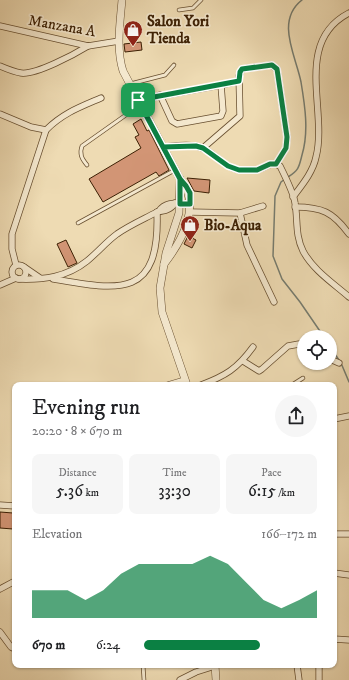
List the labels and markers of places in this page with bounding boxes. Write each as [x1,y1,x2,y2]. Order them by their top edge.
place label: Salon Yori Tienda [146,12,209,48]
shop icon: Salon Yori Tienda [122,19,144,47]
pin [121,83,155,117]
shop icon: Bio-Aqua [179,214,201,242]
place label: Bio-Aqua [204,216,262,236]

